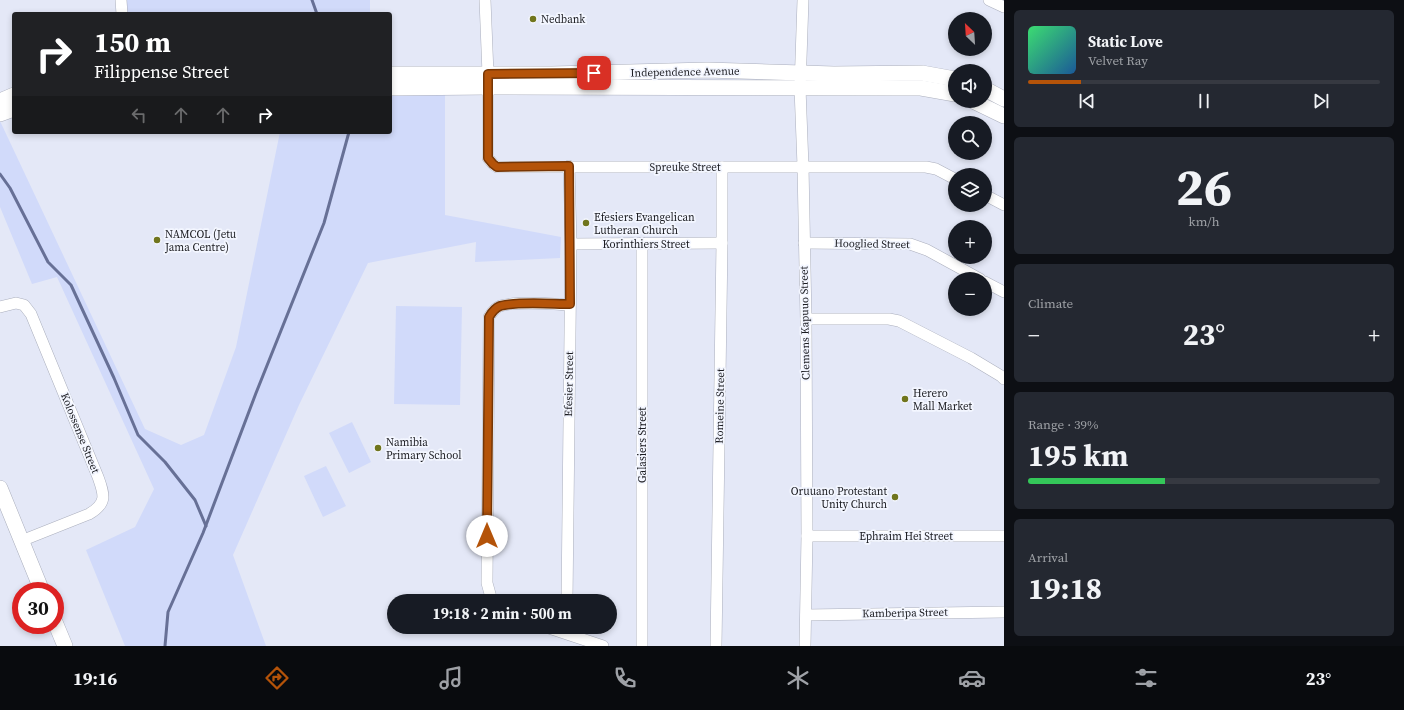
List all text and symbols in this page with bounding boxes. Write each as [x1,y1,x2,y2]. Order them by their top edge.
place label: Nedbank [541,12,586,27]
north arrow [948,12,992,56]
map controls [948,12,992,316]
marker: Nedbank [528,14,538,24]
text: 150 m [94,23,171,61]
icon: right [28,28,80,80]
text: Static Love [1088,31,1163,52]
text: Velvet Ray [1088,52,1148,69]
pin [577,56,611,90]
text: Filippense Street [94,59,229,84]
icon: arrive [583,62,605,84]
street label: Independence Avenue [630,64,740,80]
button: sound [948,64,992,108]
icon: previous [1076,90,1098,112]
icon: pause [1193,90,1215,112]
icon: next [1310,90,1332,112]
icon: left [128,104,150,126]
icon: ahead [170,104,192,126]
icon: ahead [212,104,234,126]
icon: right [254,104,276,126]
button: search [948,116,992,160]
text: 26 [1176,151,1232,222]
street label: Spreuke Street [650,160,721,175]
button: layers [948,168,992,212]
place label: Efesiers Evangelican Lutheran Church [594,210,695,238]
text: km/h [1189,213,1219,230]
marker: Efesiers Evangelican Lutheran Church [581,218,591,228]
button: + [948,220,992,264]
place label: NAMCOL (Jetu Jama Centre) [164,227,237,255]
marker: NAMCOL (Jetu Jama Centre) [152,235,162,245]
street label: Hooglied Street [834,236,910,252]
street label: Korinthiers Street [602,237,690,252]
street label: Clemens Kapuuo Street [796,265,813,380]
button: − [948,272,992,316]
text: Climate [1028,295,1073,312]
text: 23° [1183,314,1225,355]
text: − [1028,320,1040,350]
text: + [1368,320,1380,350]
street label: Efesier Street [561,351,577,417]
street label: Romeine Street [712,368,728,444]
place label: Herero Mall Market [913,386,973,414]
street label: Kolossense Street [57,391,103,476]
marker: Herero Mall Market [900,394,910,404]
street label: Galasiers Street [635,407,650,483]
text: Range · 39% [1028,416,1099,433]
place label: Namibia Primary School [386,435,461,463]
text: 195 km [1028,435,1128,476]
marker: Namibia Primary School [373,443,383,453]
place label: Oruuano Protestant Unity Church [791,484,887,512]
marker: Oruuano Protestant Unity Church [890,492,900,502]
position arrow [466,515,508,557]
street label: Ephraim Hei Street [859,529,953,544]
text: Arrival [1028,549,1068,566]
text: 19:18 [1028,568,1102,609]
speed limit sign: 30 [12,582,64,634]
text: 19:18 · 2 min · 500 m [433,603,572,624]
street label: Kamberipa Street [862,605,948,621]
icon: directions [263,664,291,692]
icon: music [437,664,465,692]
icon: phone [611,664,639,692]
icon: climate [784,664,812,692]
icon: car [958,664,986,692]
icon: filters [1132,664,1160,692]
text: 19:16 [73,666,117,691]
text: 23° [1306,666,1331,691]

